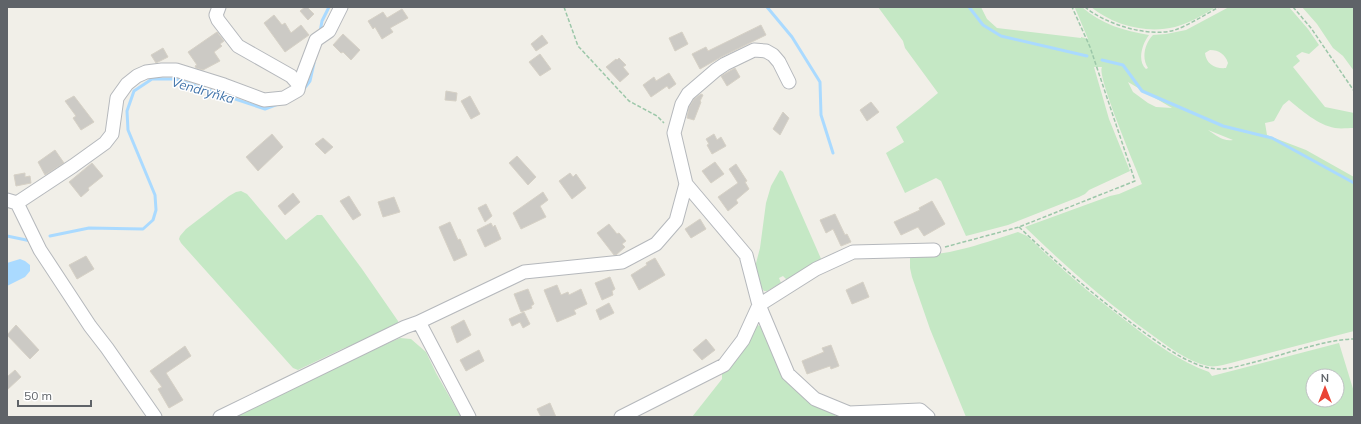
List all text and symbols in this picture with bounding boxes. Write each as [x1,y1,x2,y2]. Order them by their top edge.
water label: Vendryňka [170,73,237,107]
north arrow [1305,368,1345,408]
text: N [1321,371,1329,385]
scale bar [18,382,91,408]
text: 50 m [24,388,52,403]

